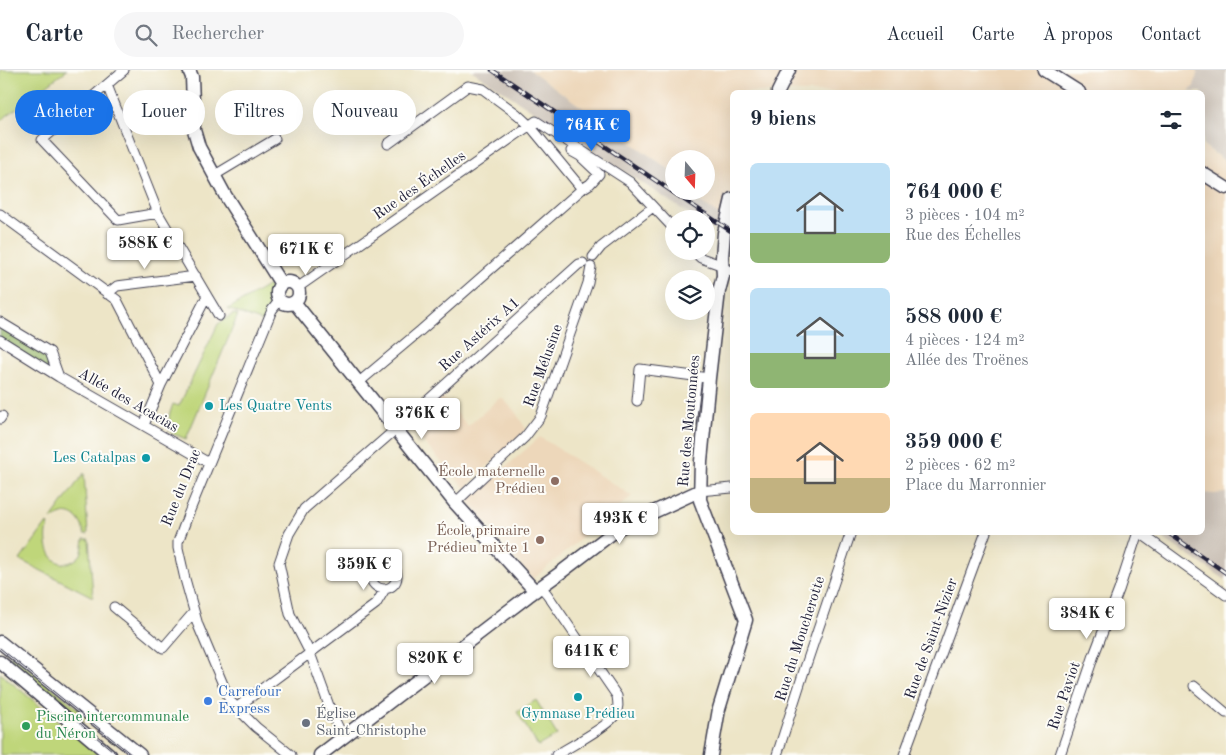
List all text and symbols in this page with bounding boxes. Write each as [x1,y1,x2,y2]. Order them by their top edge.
search box [114,12,464,57]
icon: search [132,21,160,49]
text: Carte [25,23,84,47]
text: Rechercher [172,25,264,44]
text: Accueil [886,26,944,44]
text: Carte [972,26,1014,44]
text: À propos [1042,26,1113,44]
text: Contact [1141,26,1201,44]
chip: Acheter [15,90,113,135]
chip: Louer [123,90,205,135]
chip: Filtres [215,90,303,135]
chip: Nouveau [313,90,416,135]
icon: filters [1157,106,1185,134]
pin: 764K € [551,109,633,152]
text: 9 biens [750,109,816,130]
text: 764K € [565,118,619,134]
street label: Rue des Échelles [369,146,469,223]
north arrow [665,150,715,200]
map controls [665,150,715,320]
text: 764 000 € [905,182,1002,203]
icon: home [790,183,850,243]
text: 3 pièces · 104 m² [905,208,1025,224]
button: locate [665,210,715,260]
pin: 588K € [104,228,186,270]
text: Rue des Échelles [905,228,1021,244]
pin: 671K € [265,234,347,276]
text: 588K € [118,236,172,252]
text: 671K € [279,242,333,258]
button: layers [665,270,715,320]
street label: Rue Astérix A1 [437,295,523,375]
text: 588 000 € [905,307,1002,328]
icon: home [790,308,850,368]
street label: Rue Mélusine [522,322,566,409]
text: 4 pièces · 124 m² [905,333,1025,349]
text: Allée des Troënes [905,353,1028,369]
street label: Rue des Moutonnées [677,354,703,488]
street label: Allée des Acacias [75,366,181,436]
pin: 376K € [381,398,463,440]
place label: Les Quatre Vents [219,399,332,414]
marker: Les Quatre Vents [203,400,215,412]
text: 376K € [395,406,449,422]
text: 359 000 € [905,432,1002,453]
icon: home [790,433,850,493]
street label: Rue du Drac [160,447,204,529]
place label: Les Catalpas [52,451,136,466]
marker: Les Catalpas [140,452,152,464]
text: 2 pièces · 62 m² [905,458,1015,474]
place label: École maternelle Prédieu [438,462,545,497]
marker: École maternelle Prédieu [549,475,561,487]
text: Place du Marronnier [905,478,1046,494]
pin: 493K € [579,502,661,545]
text: 493K € [593,511,647,527]
place label: École primaire Prédieu mixte 1 [427,521,530,556]
marker: École primaire Prédieu mixte 1 [534,534,546,546]
pin: 359K € [323,548,405,591]
text: 359K € [337,557,391,573]
street label: Rue du Moucherotte [774,575,828,703]
street label: Rue de Saint-Nizier [903,576,961,702]
pin: 384K € [1046,598,1128,640]
text: 384K € [1060,606,1114,622]
pin: 641K € [550,636,632,678]
pin: 820K € [394,642,476,685]
text: 641K € [564,644,618,660]
text: 820K € [408,651,462,667]
street label: Rue Paviot [1046,660,1084,732]
place label: Carrefour Express [218,685,281,717]
marker: Gymnase Prédieu [572,691,584,703]
marker: Carrefour Express [202,695,214,707]
place label: Église Saint-Christophe [316,704,426,739]
place label: Gymnase Prédieu [521,707,635,722]
place label: Piscine intercommunale du Néron [36,710,189,742]
marker: Église Saint-Christophe [300,717,312,729]
marker: Piscine intercommunale du Néron [20,720,32,732]

